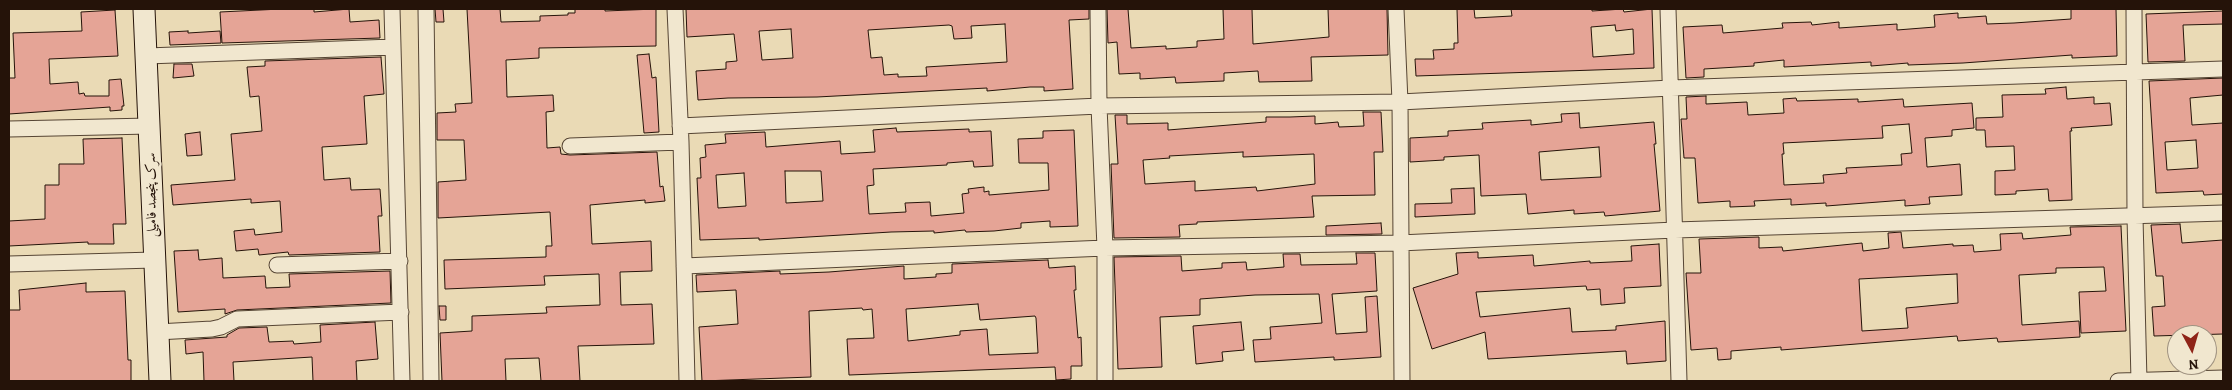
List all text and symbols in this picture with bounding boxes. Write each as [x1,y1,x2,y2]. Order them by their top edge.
street label: سرک پنجصد فامیلی [143,153,161,237]
north arrow [2167,325,2217,375]
text: N [2187,354,2200,374]

